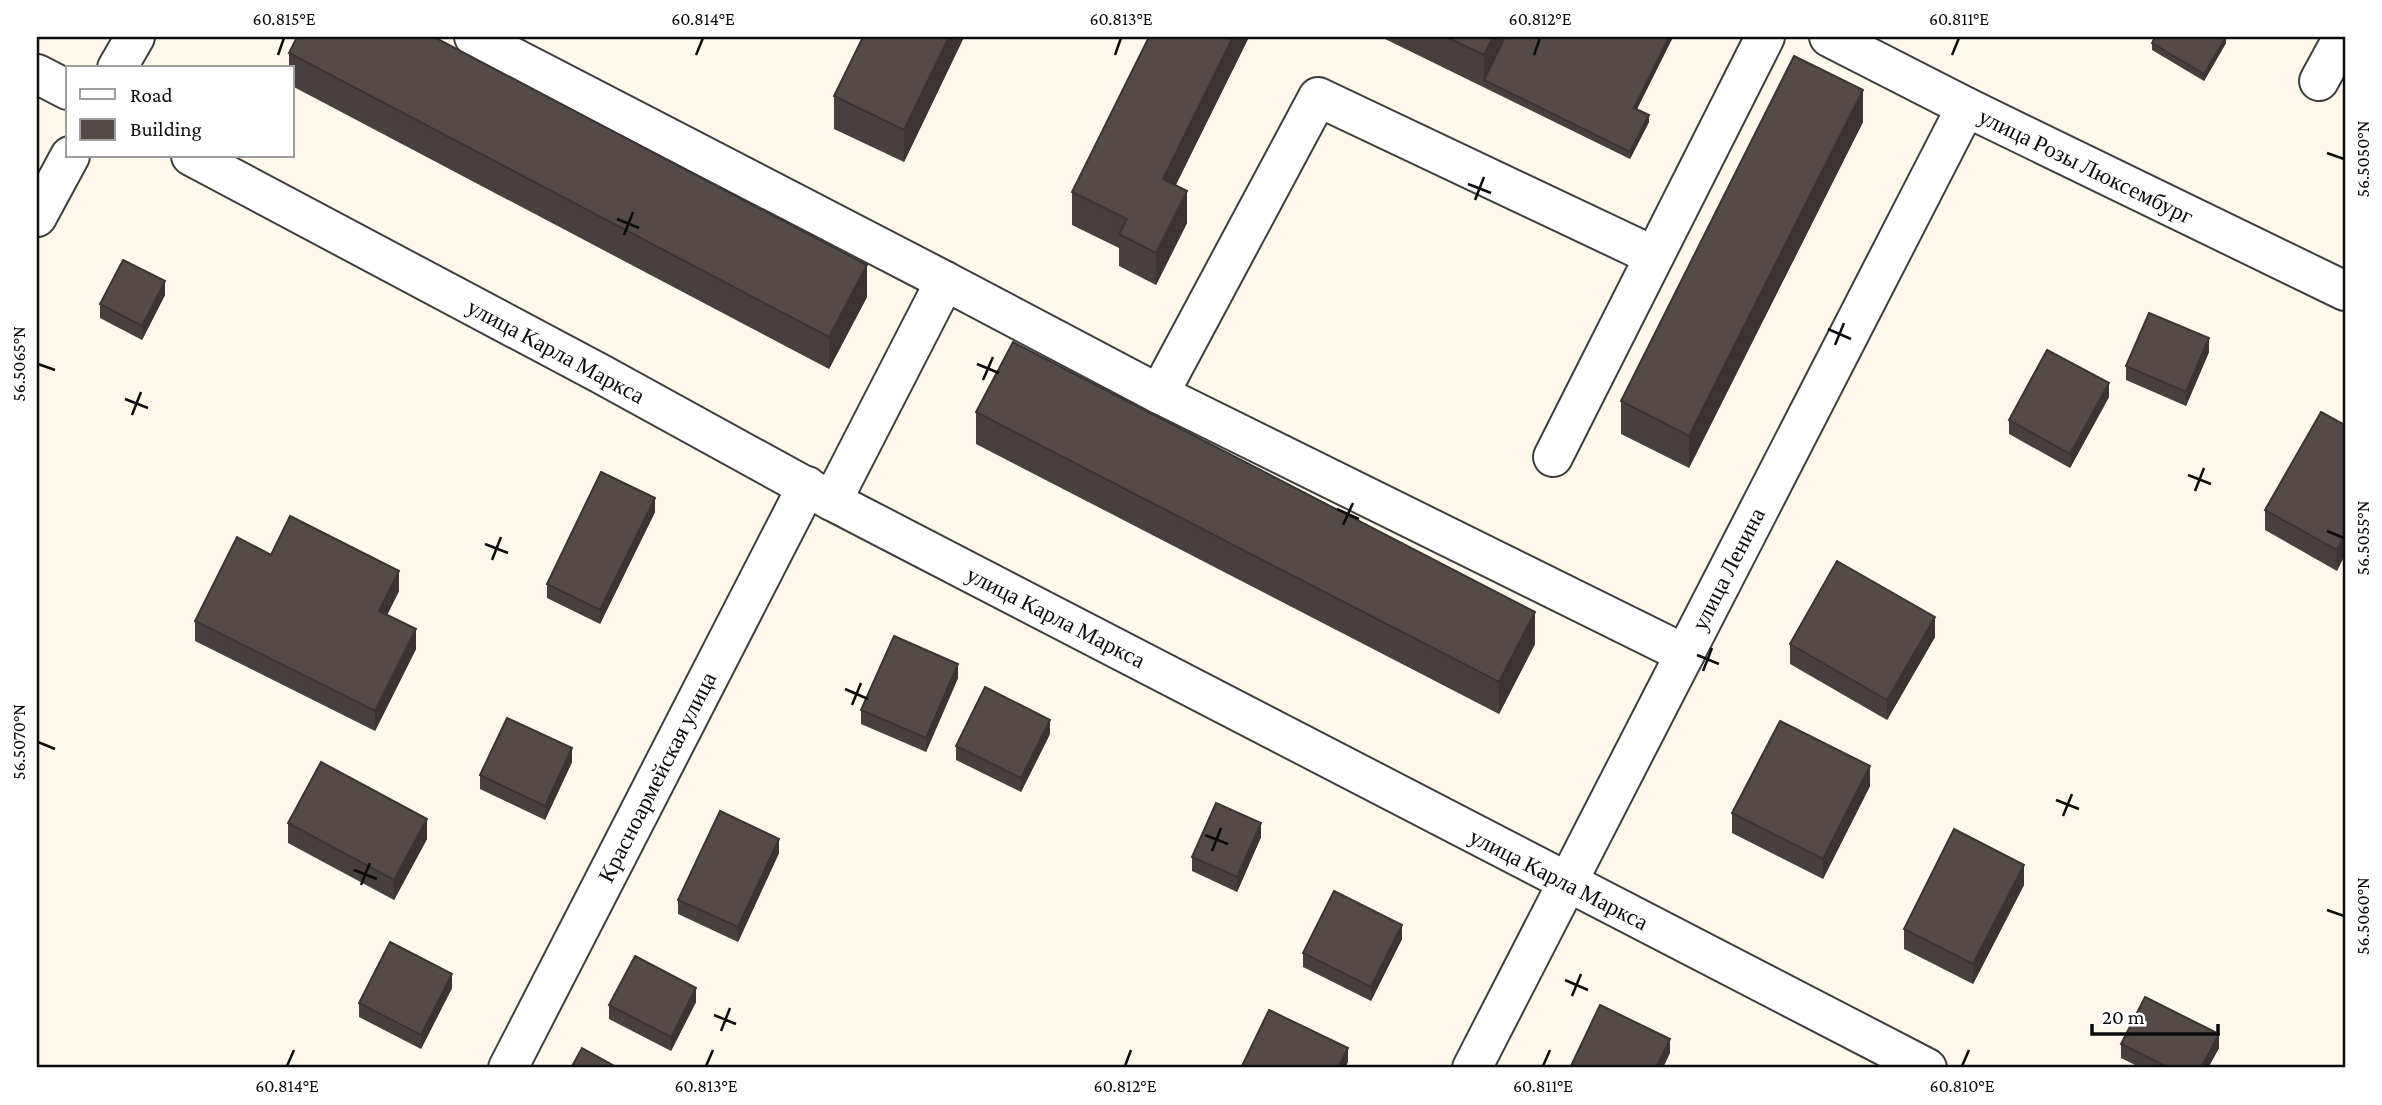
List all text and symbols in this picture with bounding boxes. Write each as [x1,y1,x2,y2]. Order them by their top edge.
text: 60.815°E [252,9,316,29]
text: 60.814°E [671,9,735,29]
text: 60.813°E [1089,9,1153,29]
text: 60.812°E [1509,9,1572,29]
text: 60.811°E [1929,9,1989,29]
legend [66,66,294,158]
text: Road [130,83,173,107]
street label: улица Розы Люксембург [1974,103,2198,229]
text: Building [130,117,202,141]
text: 56.5050°N [2353,120,2373,198]
street label: улица Карла Маркса [463,293,649,409]
text: 56.5065°N [9,326,29,402]
text: 56.5055°N [2353,500,2373,576]
street label: улица Ленина [1686,503,1770,635]
street label: улица Карла Маркса [962,561,1150,673]
street label: Красноармейская улица [593,668,721,886]
text: 56.5070°N [9,704,29,780]
street label: улица Карла Маркса [1465,823,1653,935]
text: 56.5060°N [2353,877,2373,955]
scale bar [2092,993,2218,1037]
text: 20 m [2102,1005,2145,1029]
text: 60.814°E [255,1076,319,1096]
text: 60.813°E [674,1076,738,1096]
text: 60.812°E [1094,1076,1157,1096]
text: 60.811°E [1513,1076,1573,1096]
text: 60.810°E [1930,1076,1995,1096]

